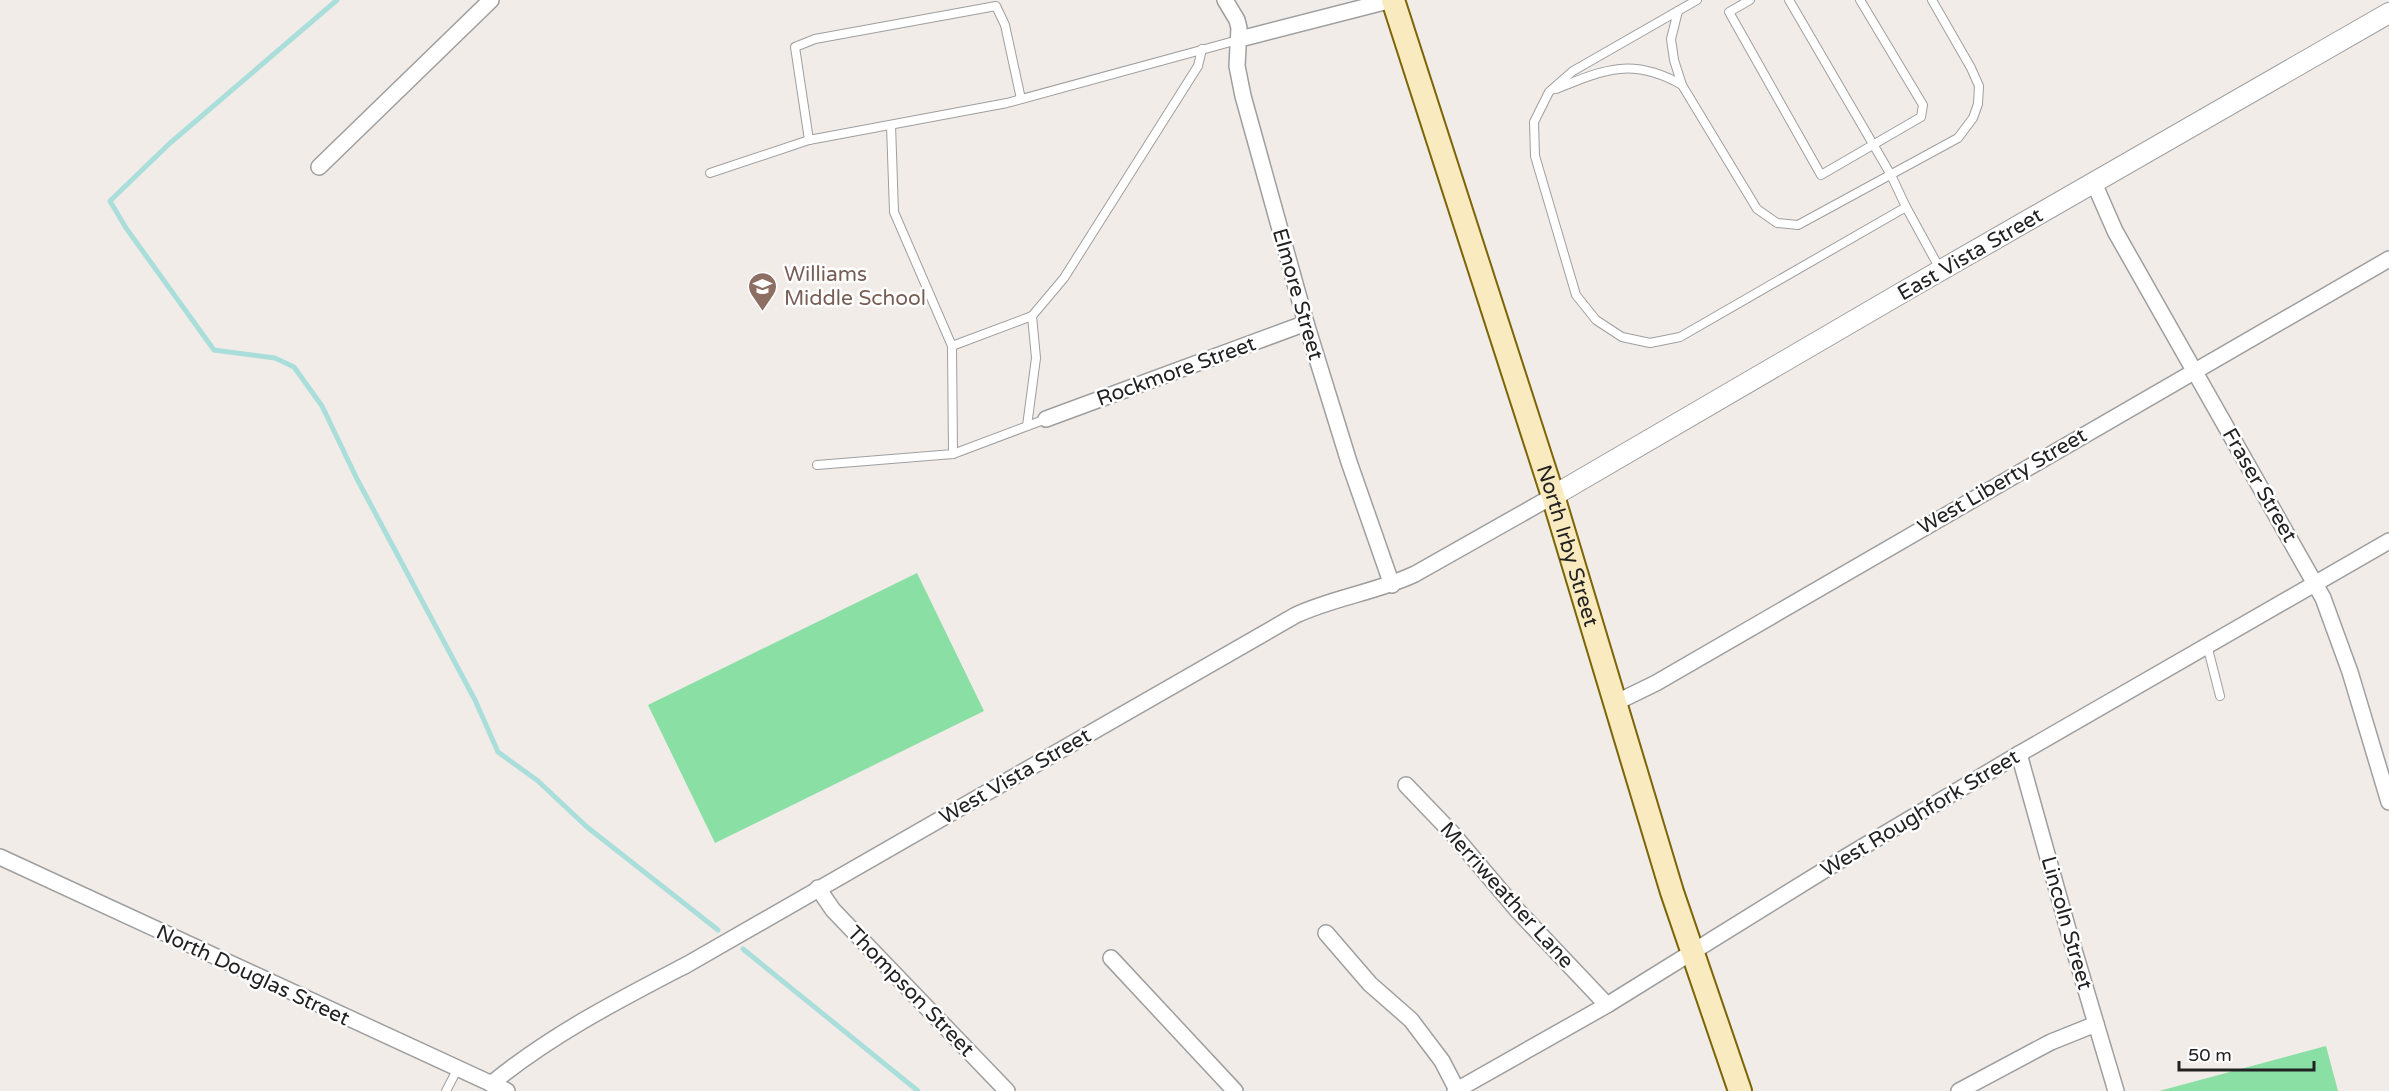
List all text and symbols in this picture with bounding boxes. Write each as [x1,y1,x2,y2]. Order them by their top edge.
street label: East Vista Street [1893,203,2047,306]
street label: Elmore Street [1267,225,1328,363]
place label: Williams Middle School [784,262,926,311]
school or university icon: Williams Middle School [747,270,779,312]
street label: Rockmore Street [1093,331,1259,412]
street label: West Liberty Street [1913,423,2091,540]
street label: Fraser Street [2217,424,2302,547]
street label: North Irby Street [1531,462,1604,630]
street label: West Vista Street [935,723,1095,830]
street label: West Roughfork Street [1816,744,2024,883]
street label: Merriweather Lane [1434,817,1579,974]
street label: Lincoln Street [2036,854,2097,993]
street label: North Douglas Street [152,920,353,1031]
street label: Thompson Street [842,921,979,1062]
scale bar [2179,1034,2314,1072]
text: 50 m [2188,1044,2232,1066]

